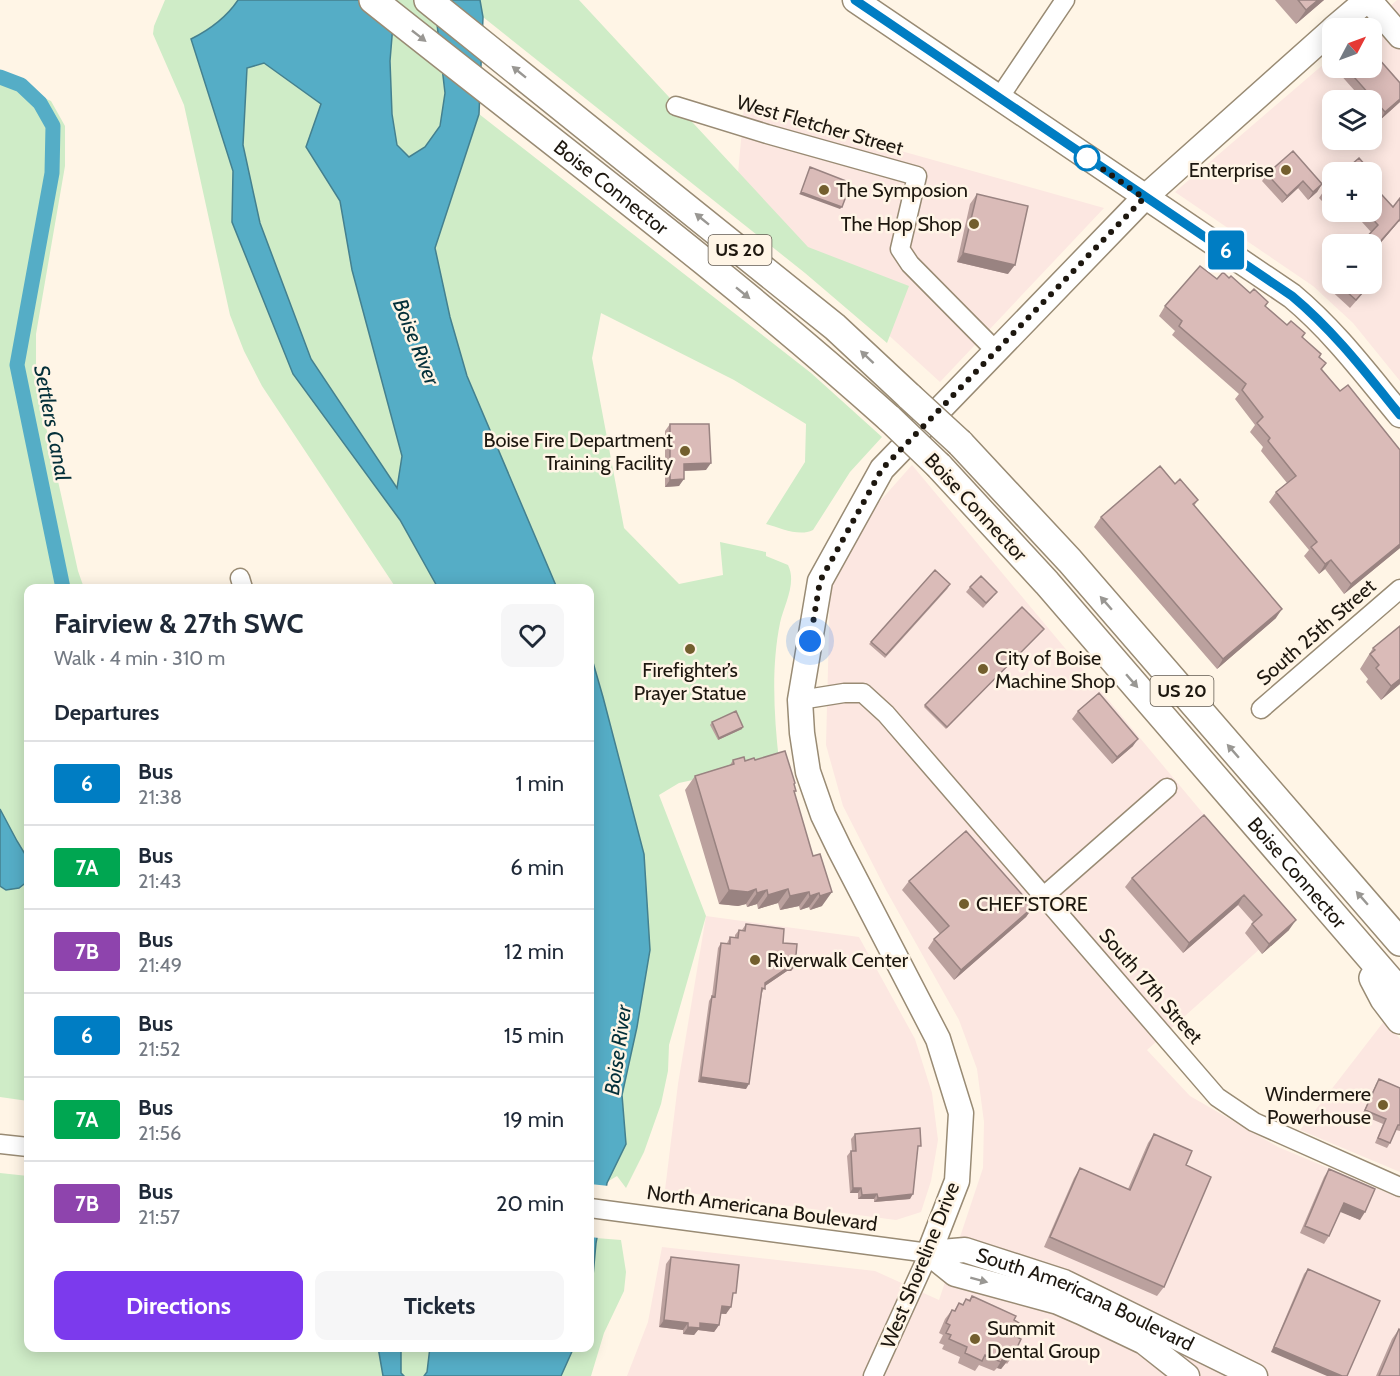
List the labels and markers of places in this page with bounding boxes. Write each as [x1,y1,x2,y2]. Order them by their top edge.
unlabelled marker [1074,145,1100,171]
place label: Enterprise [1189,158,1274,182]
marker: Enterprise [1279,163,1293,177]
place label: The Symposion [836,178,968,202]
marker: The Symposion [817,183,831,197]
place label: The Hop Shop [841,212,962,236]
marker: The Hop Shop [967,217,981,231]
place label: Boise Fire Department Training Facility [483,428,673,475]
marker: Boise Fire Department Training Facility [678,444,692,458]
marker: Firefighter’s Prayer Statue [683,642,697,656]
place label: City of Boise Machine Shop [995,646,1115,693]
place label: Firefighter’s Prayer Statue [634,658,746,705]
marker: City of Boise Machine Shop [976,662,990,676]
place label: CHEF'STORE [976,892,1088,916]
marker: CHEF'STORE [957,897,971,911]
place label: Riverwalk Center [767,948,909,972]
marker: Riverwalk Center [748,953,762,967]
place label: Windermere Powerhouse [1265,1082,1371,1129]
marker: Windermere Powerhouse [1376,1098,1390,1112]
place label: Summit Dental Group [987,1316,1100,1363]
marker: Summit Dental Group [968,1332,982,1346]

